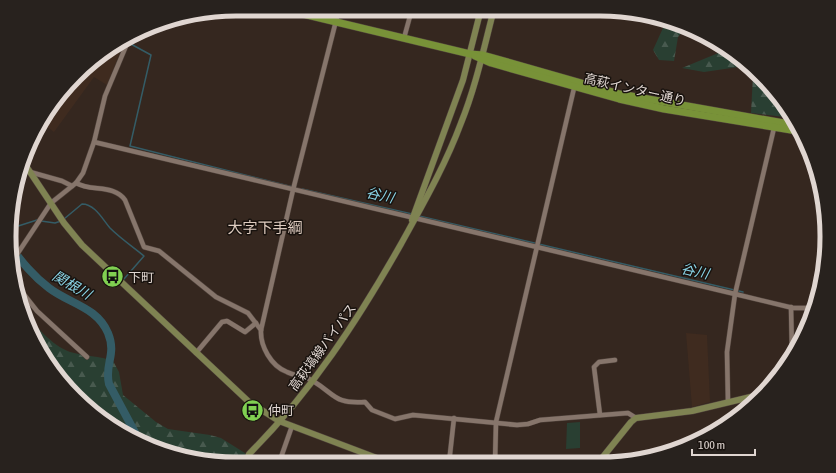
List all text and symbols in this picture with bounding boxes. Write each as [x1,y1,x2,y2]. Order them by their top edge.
street label: 高萩インター通り [583,70,687,108]
water label: 谷川 [365,184,397,206]
district label: 大字下手綱 [227,219,303,236]
water label: 谷川 [680,260,712,282]
bus stop icon: 下町 [99,264,125,290]
water label: 関根川 [50,268,96,303]
place label: 下町 [128,270,154,285]
street label: 高萩塙線バイパス [286,301,359,394]
bus stop icon: 仲町 [240,397,266,423]
place label: 仲町 [268,403,294,418]
scale bar [692,431,755,457]
text: 100 m [698,438,725,452]

